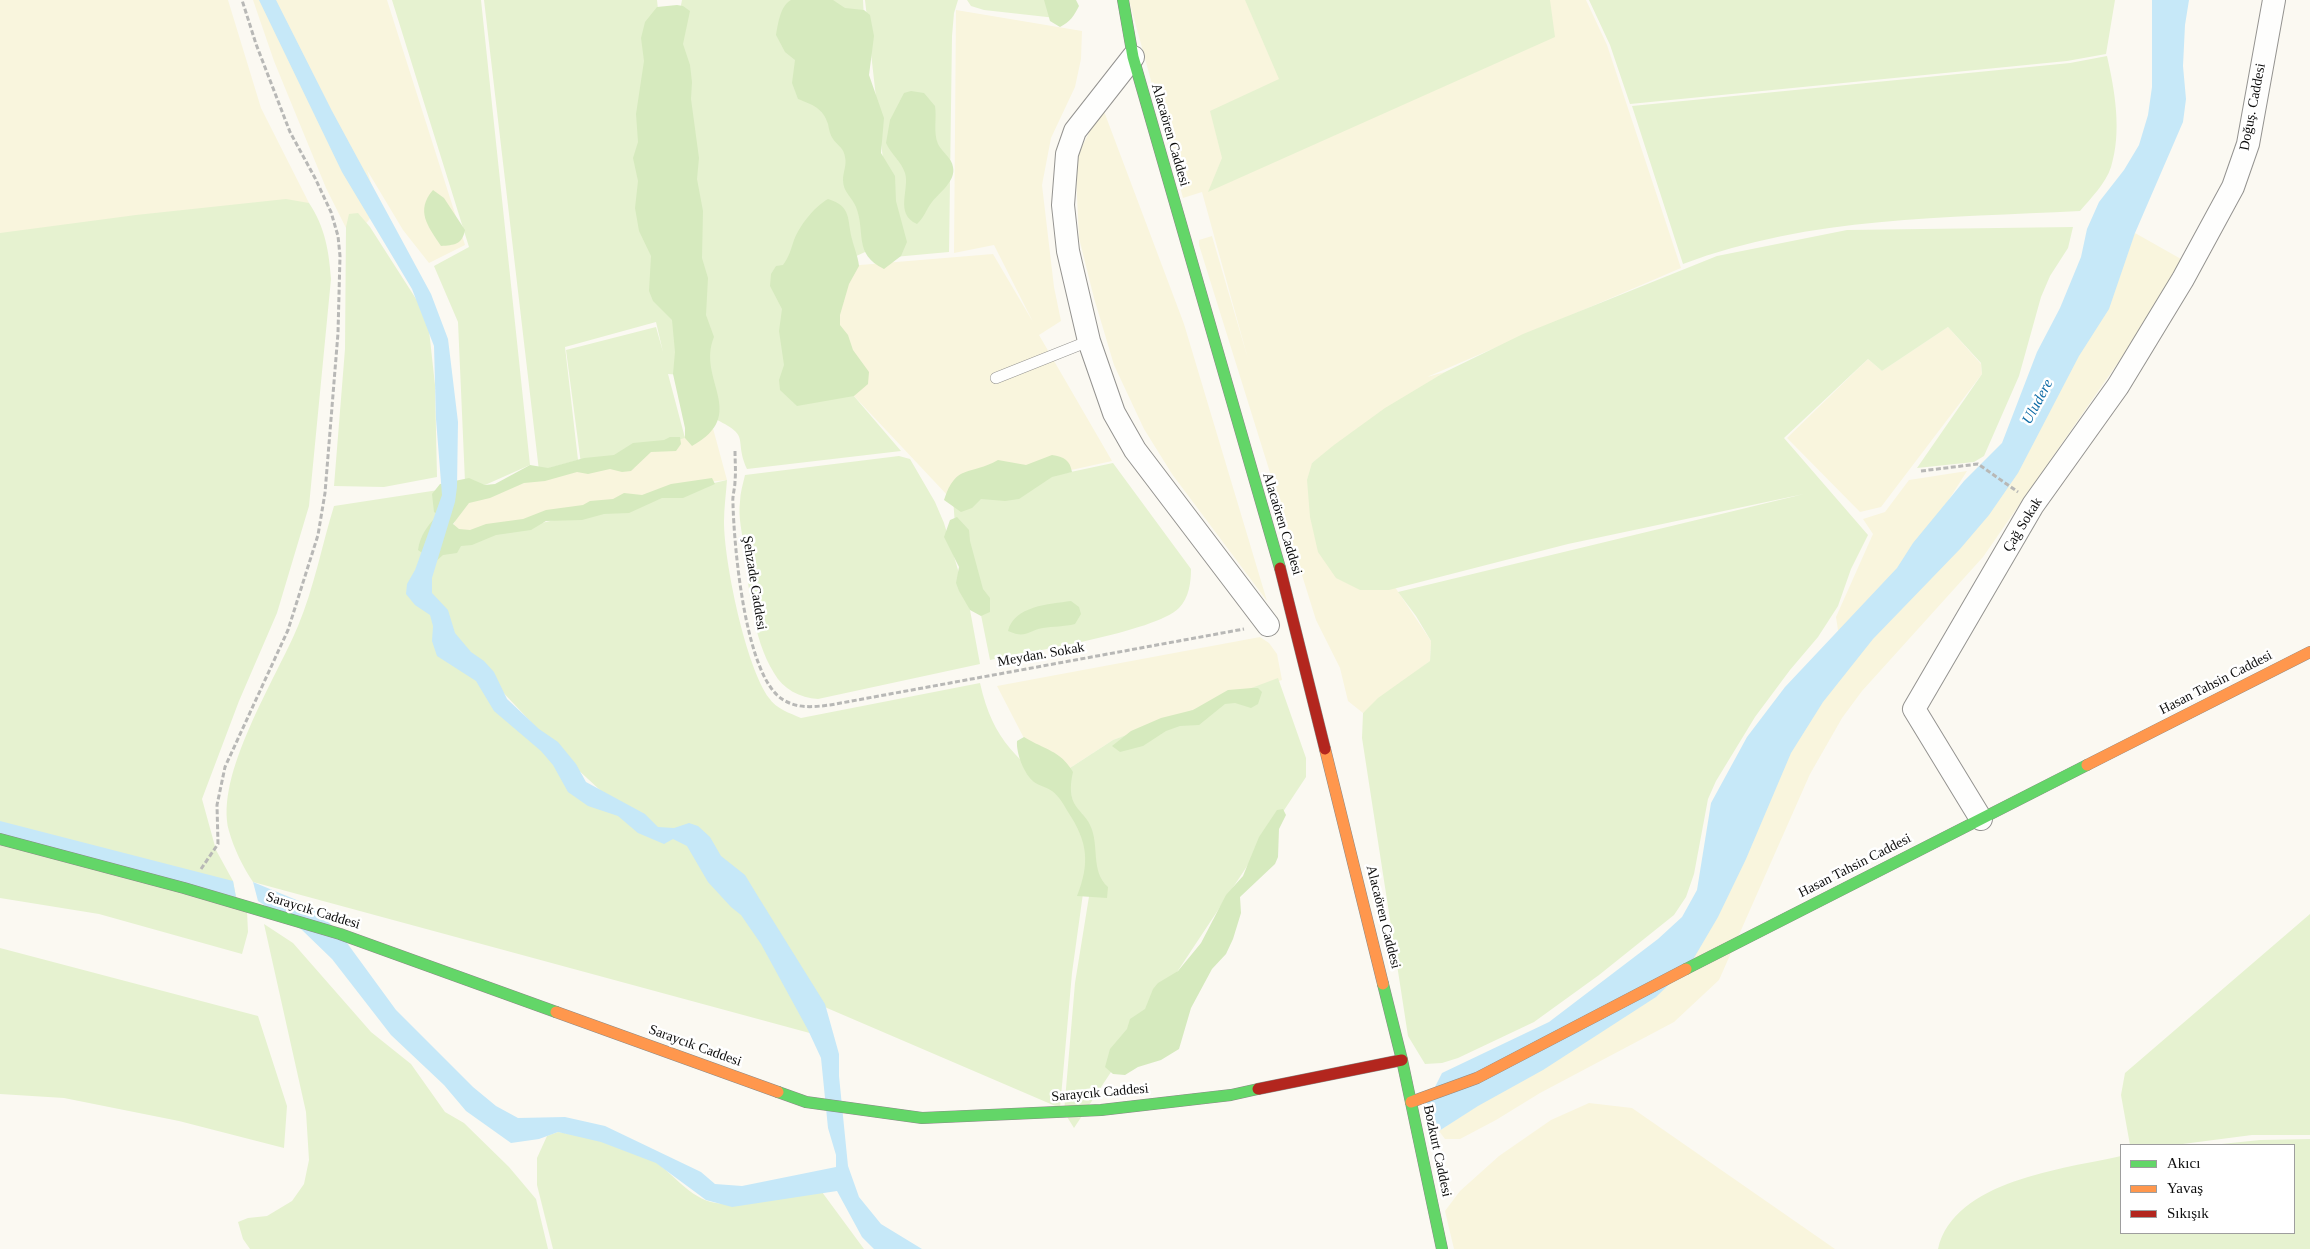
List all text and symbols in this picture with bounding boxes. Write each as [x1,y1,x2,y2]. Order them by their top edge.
street label: Doğuş. Caddesi [2236,62,2270,152]
street label: Alacaören Caddesi [1147,82,1193,188]
water label: Uludere [2019,376,2057,428]
street label: Alacaören Caddesi [1258,471,1306,577]
street label: Çağ Sokak [2000,495,2046,555]
street label: Şehzade Caddesi [738,535,770,631]
street label: Meydan. Sokak [996,639,1086,671]
street label: Hasan Tahsin Caddesi [2157,647,2275,719]
street label: Hasan Tahsin Caddesi [1796,830,1914,902]
street label: Alacaören Caddesi [1362,863,1404,971]
street label: Saraycık Caddesi [264,889,362,933]
street label: Saraycık Caddesi [646,1021,744,1071]
street label: Saraycık Caddesi [1051,1080,1149,1106]
street label: Bozkurt Caddesi [1419,1103,1455,1199]
legend [2120,1144,2295,1234]
text: Akıcı [2167,1155,2200,1171]
text: Yavaş [2167,1180,2203,1196]
text: Sıkışık [2167,1205,2209,1221]

